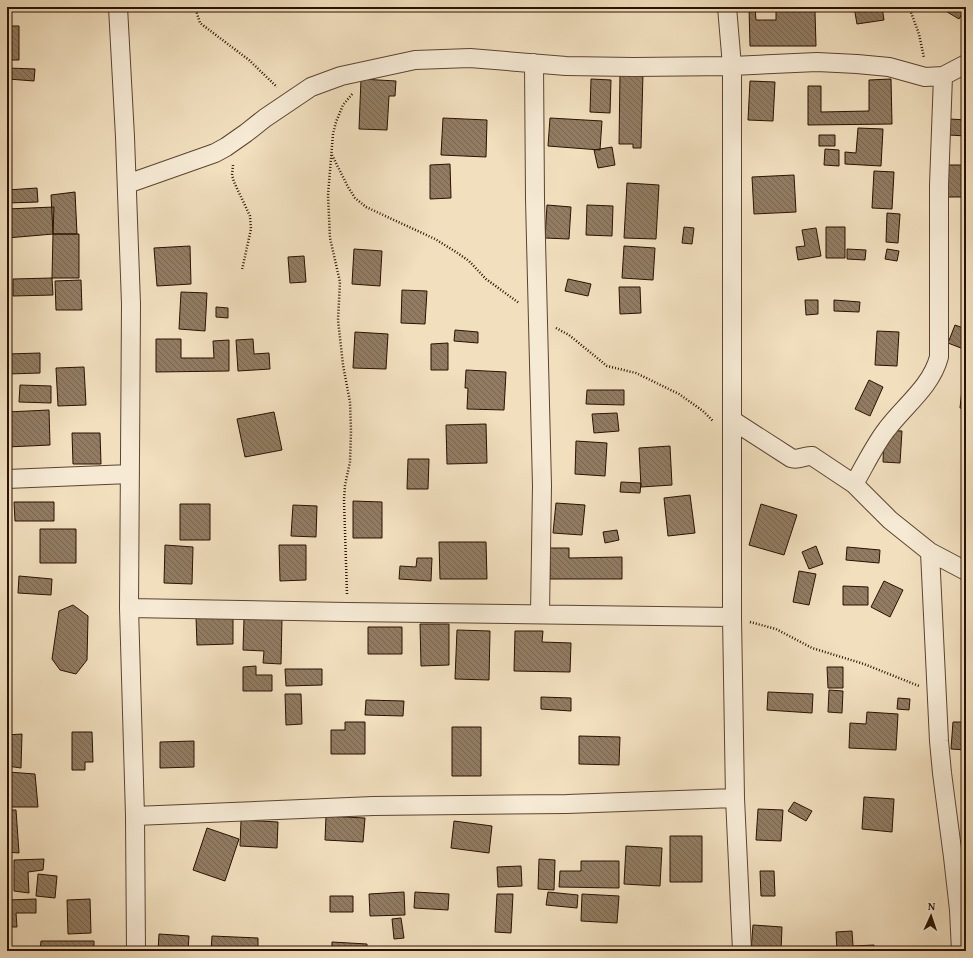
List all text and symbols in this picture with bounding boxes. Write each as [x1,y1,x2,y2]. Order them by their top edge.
north arrow [911,896,951,936]
text: N [927,898,936,914]

